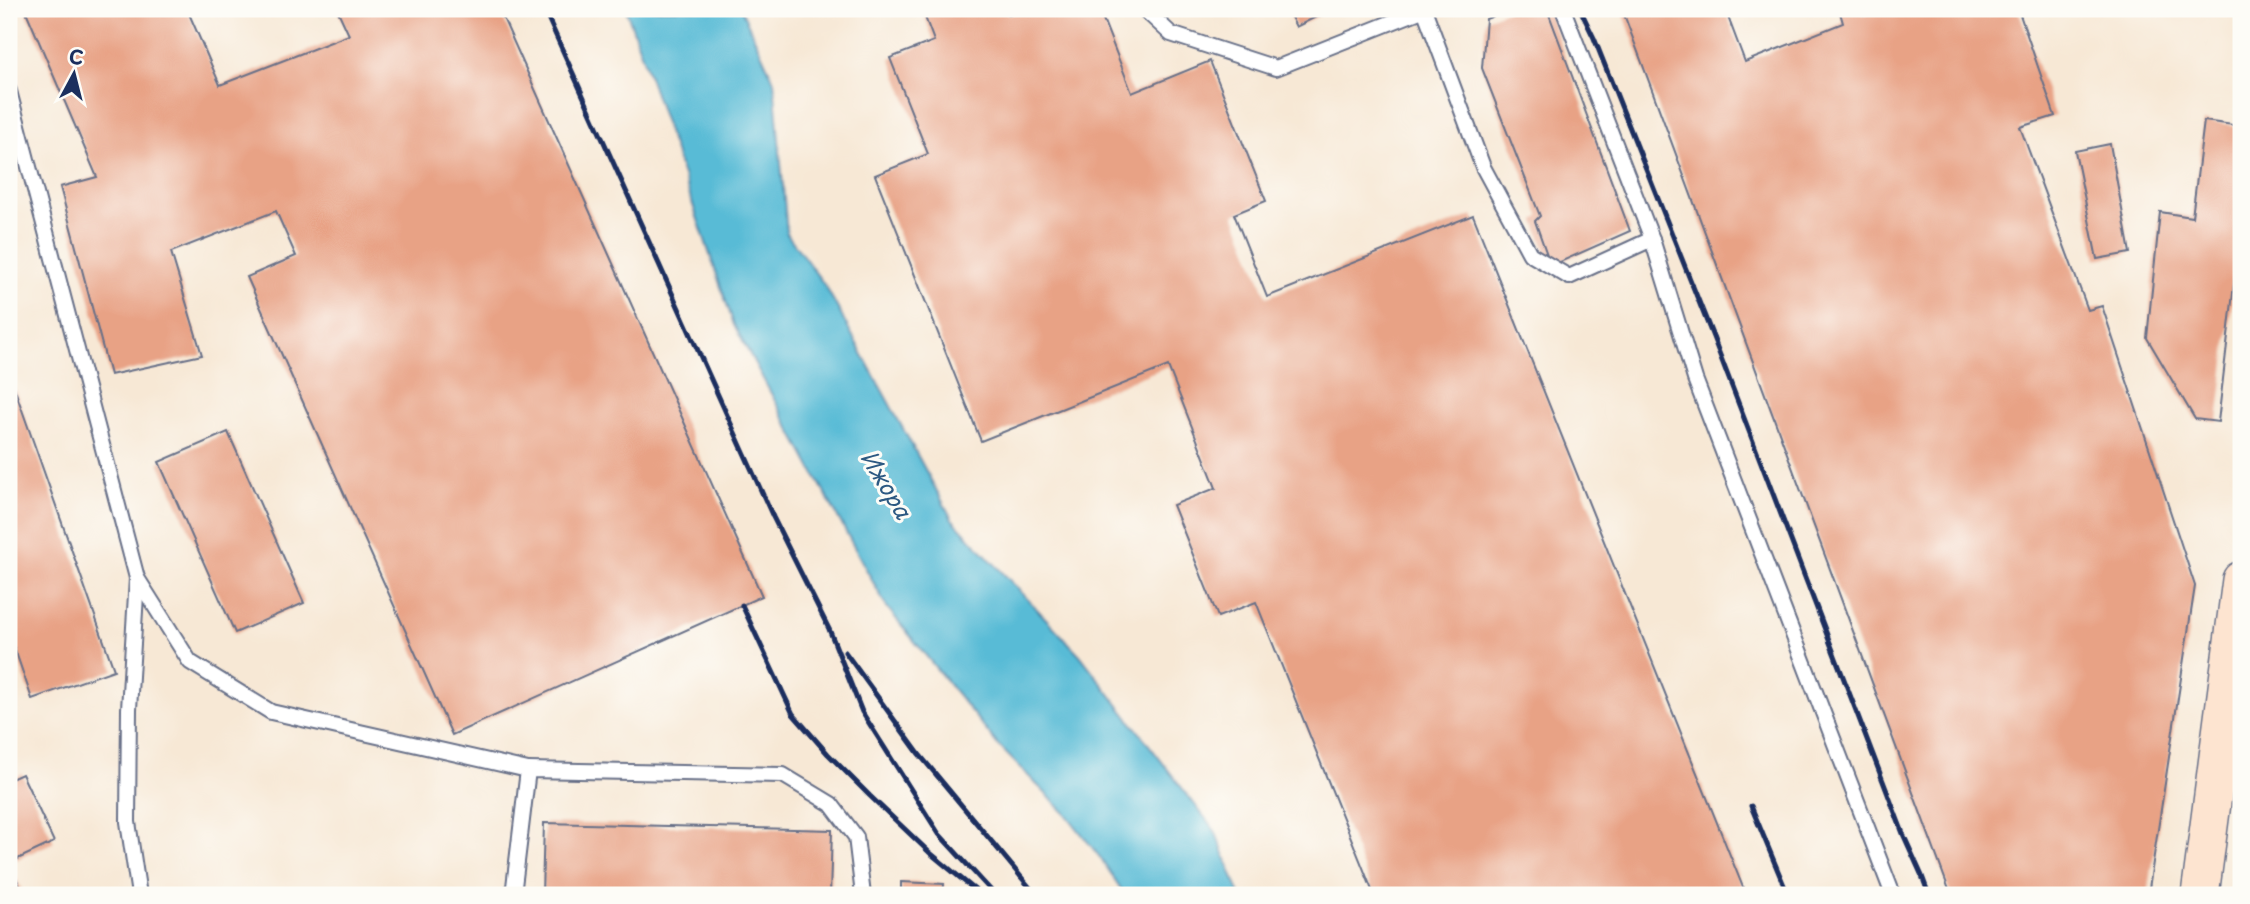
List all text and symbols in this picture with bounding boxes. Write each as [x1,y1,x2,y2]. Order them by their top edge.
north arrow [38,38,108,108]
text: С [67,41,85,71]
water label: Ижора [853,443,922,526]

